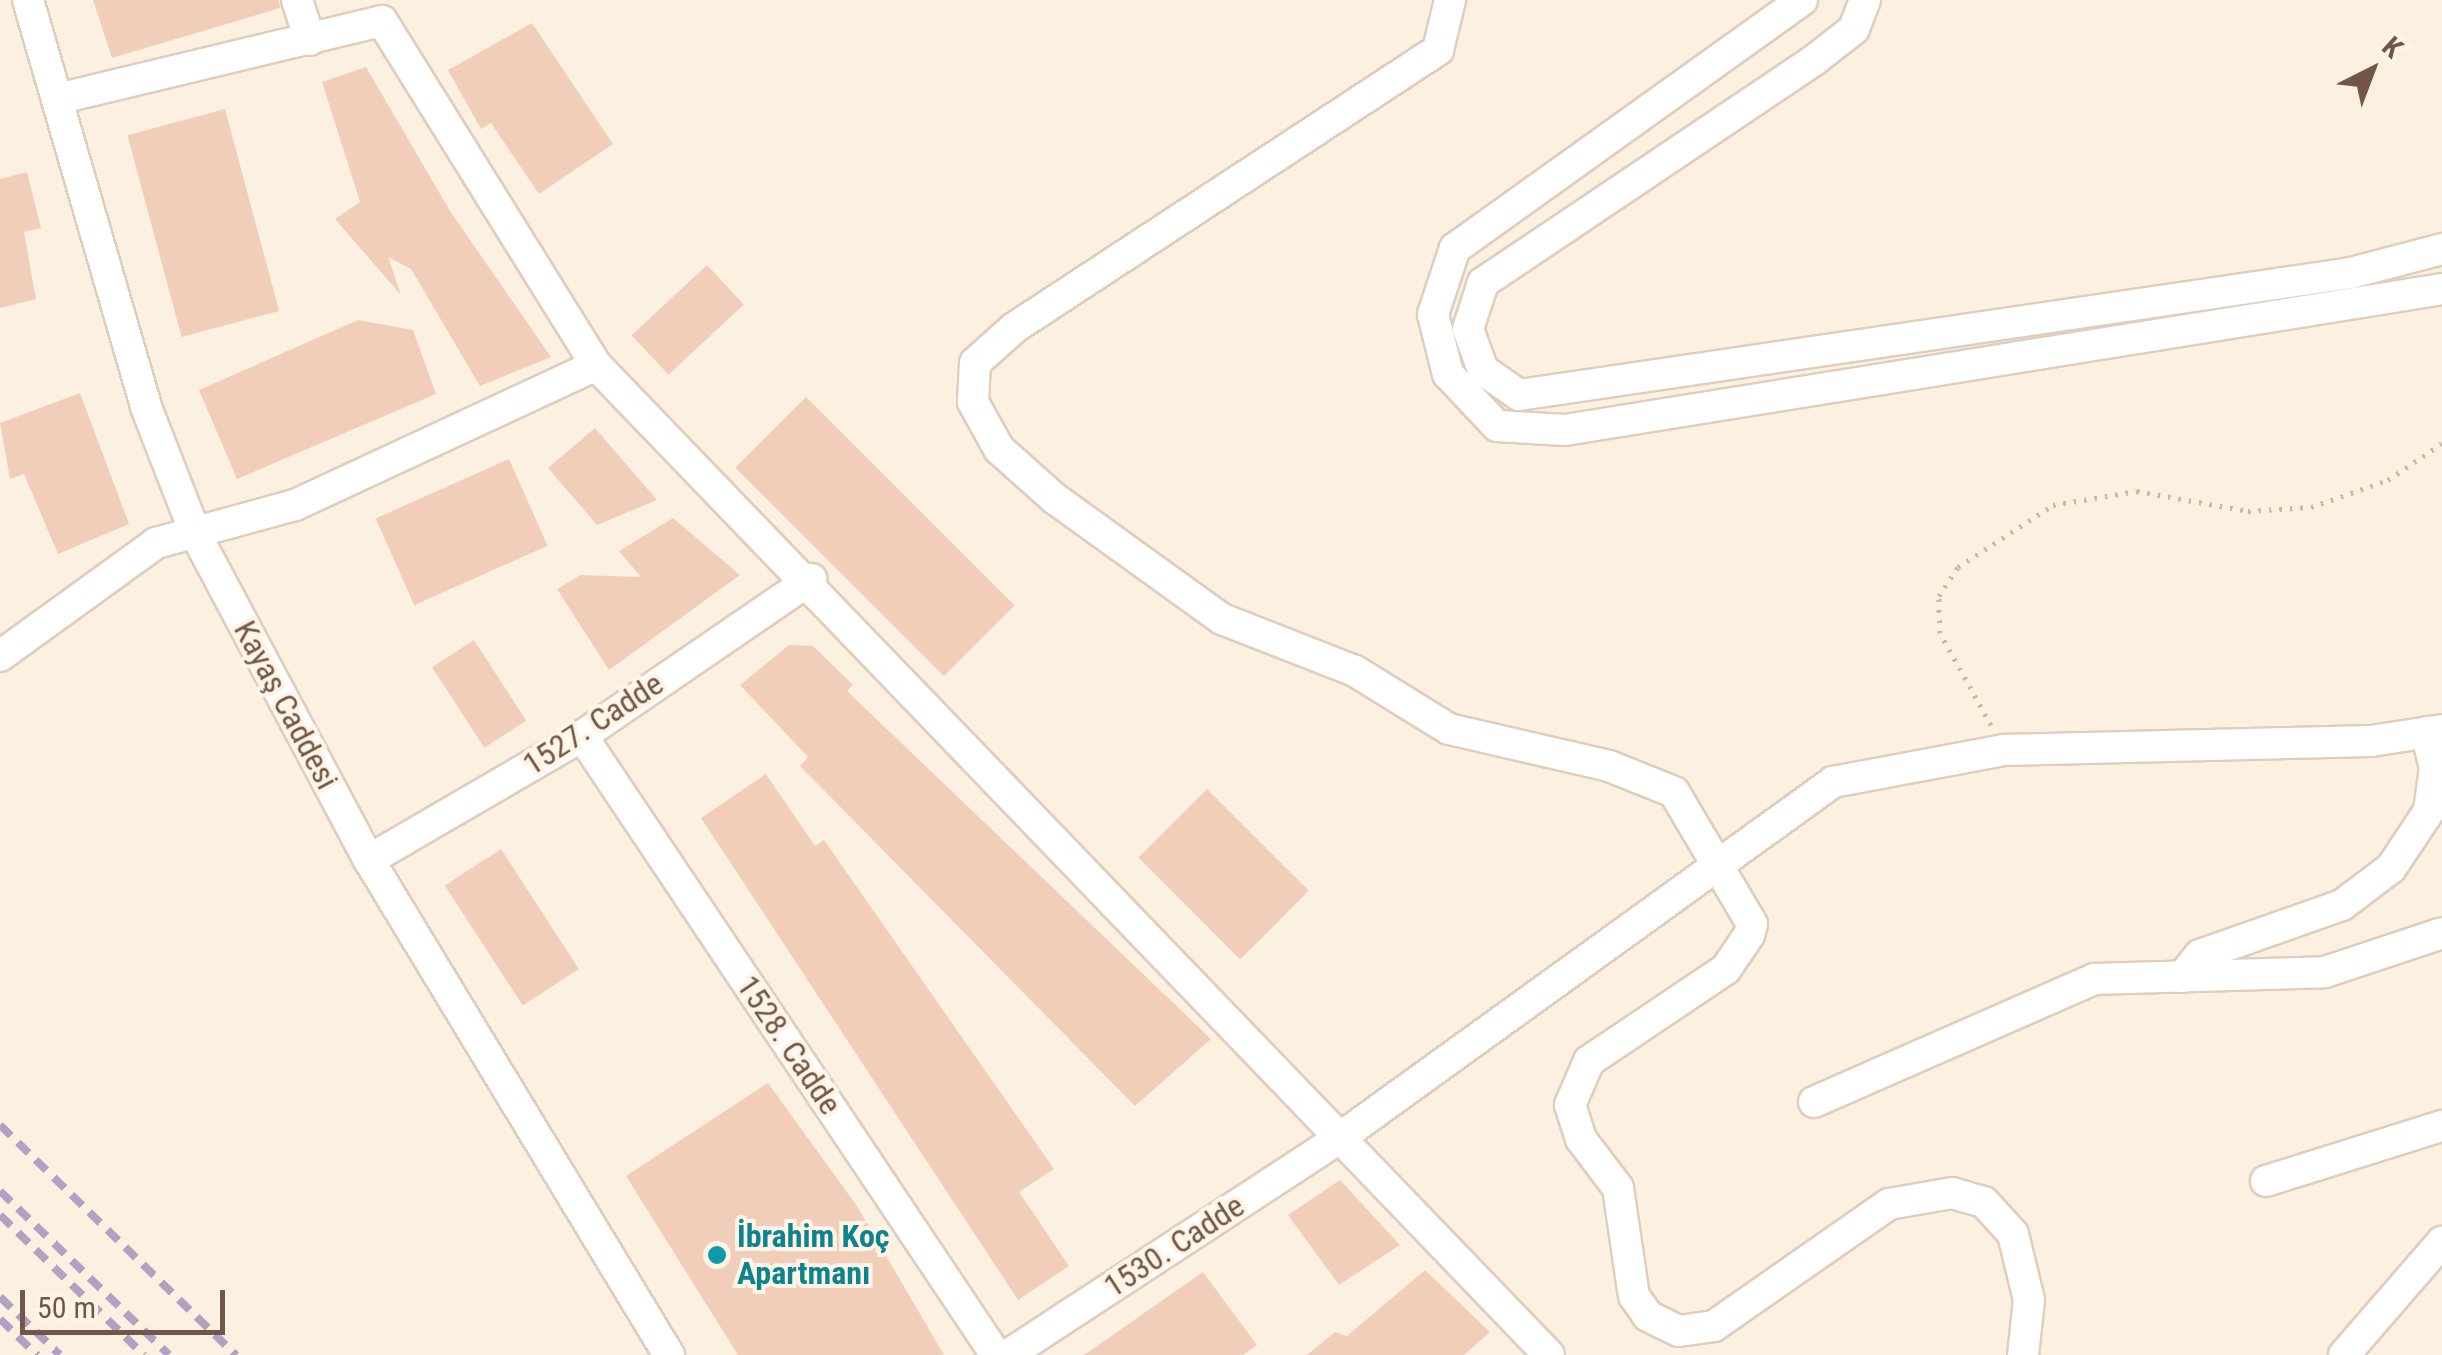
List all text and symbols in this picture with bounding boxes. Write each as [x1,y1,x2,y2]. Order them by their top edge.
north arrow [2322,20,2422,120]
text: K [2376,30,2409,65]
street label: Kayaş Caddesi [226,614,346,796]
street label: 1527. Cadde [516,665,670,783]
street label: 1528. Cadde [729,968,849,1122]
street label: 1530. Cadde [1097,1187,1251,1305]
place label: İbrahim Koç Apartmanı [737,1218,890,1293]
marker: İbrahim Koç Apartmanı [706,1244,728,1266]
scale bar [25,1270,230,1332]
text: 50 m [37,1290,96,1325]

